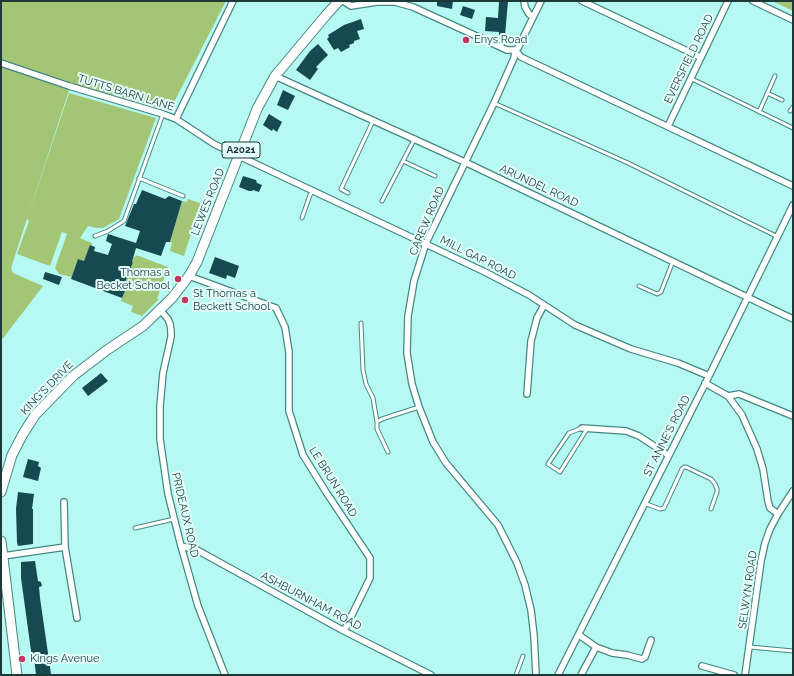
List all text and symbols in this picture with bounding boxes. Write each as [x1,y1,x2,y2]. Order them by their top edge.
street label: EVERSFIELD ROAD [662,12,716,106]
place label: Enys Road [474,33,527,47]
marker: Enys Road [461,35,471,45]
street label: TUTTS BARN LANE [76,72,176,114]
road number: A2021 [222,142,260,158]
street label: ARUNDEL ROAD [497,162,581,210]
street label: LEWES ROAD [189,167,227,237]
street label: CAREW ROAD [407,185,447,257]
street label: MILL GAP ROAD [438,233,518,283]
place label: Thomas a Becket School [97,266,170,292]
marker: Thomas a Becket School [173,274,183,284]
place label: St Thomas a Beckett School [193,287,270,313]
marker: St Thomas a Beckett School [180,295,190,305]
street label: KING'S DRIVE [18,358,76,418]
street label: ST ANNE'S ROAD [641,393,693,479]
street label: LE BRUN ROAD [306,444,360,520]
street label: PRIDEAUX ROAD [169,471,201,559]
street label: SELWYN ROAD [736,550,760,630]
street label: ASHBURNHAM ROAD [259,569,363,633]
place label: Kings Avenue [30,652,99,666]
marker: Kings Avenue [17,654,27,664]

